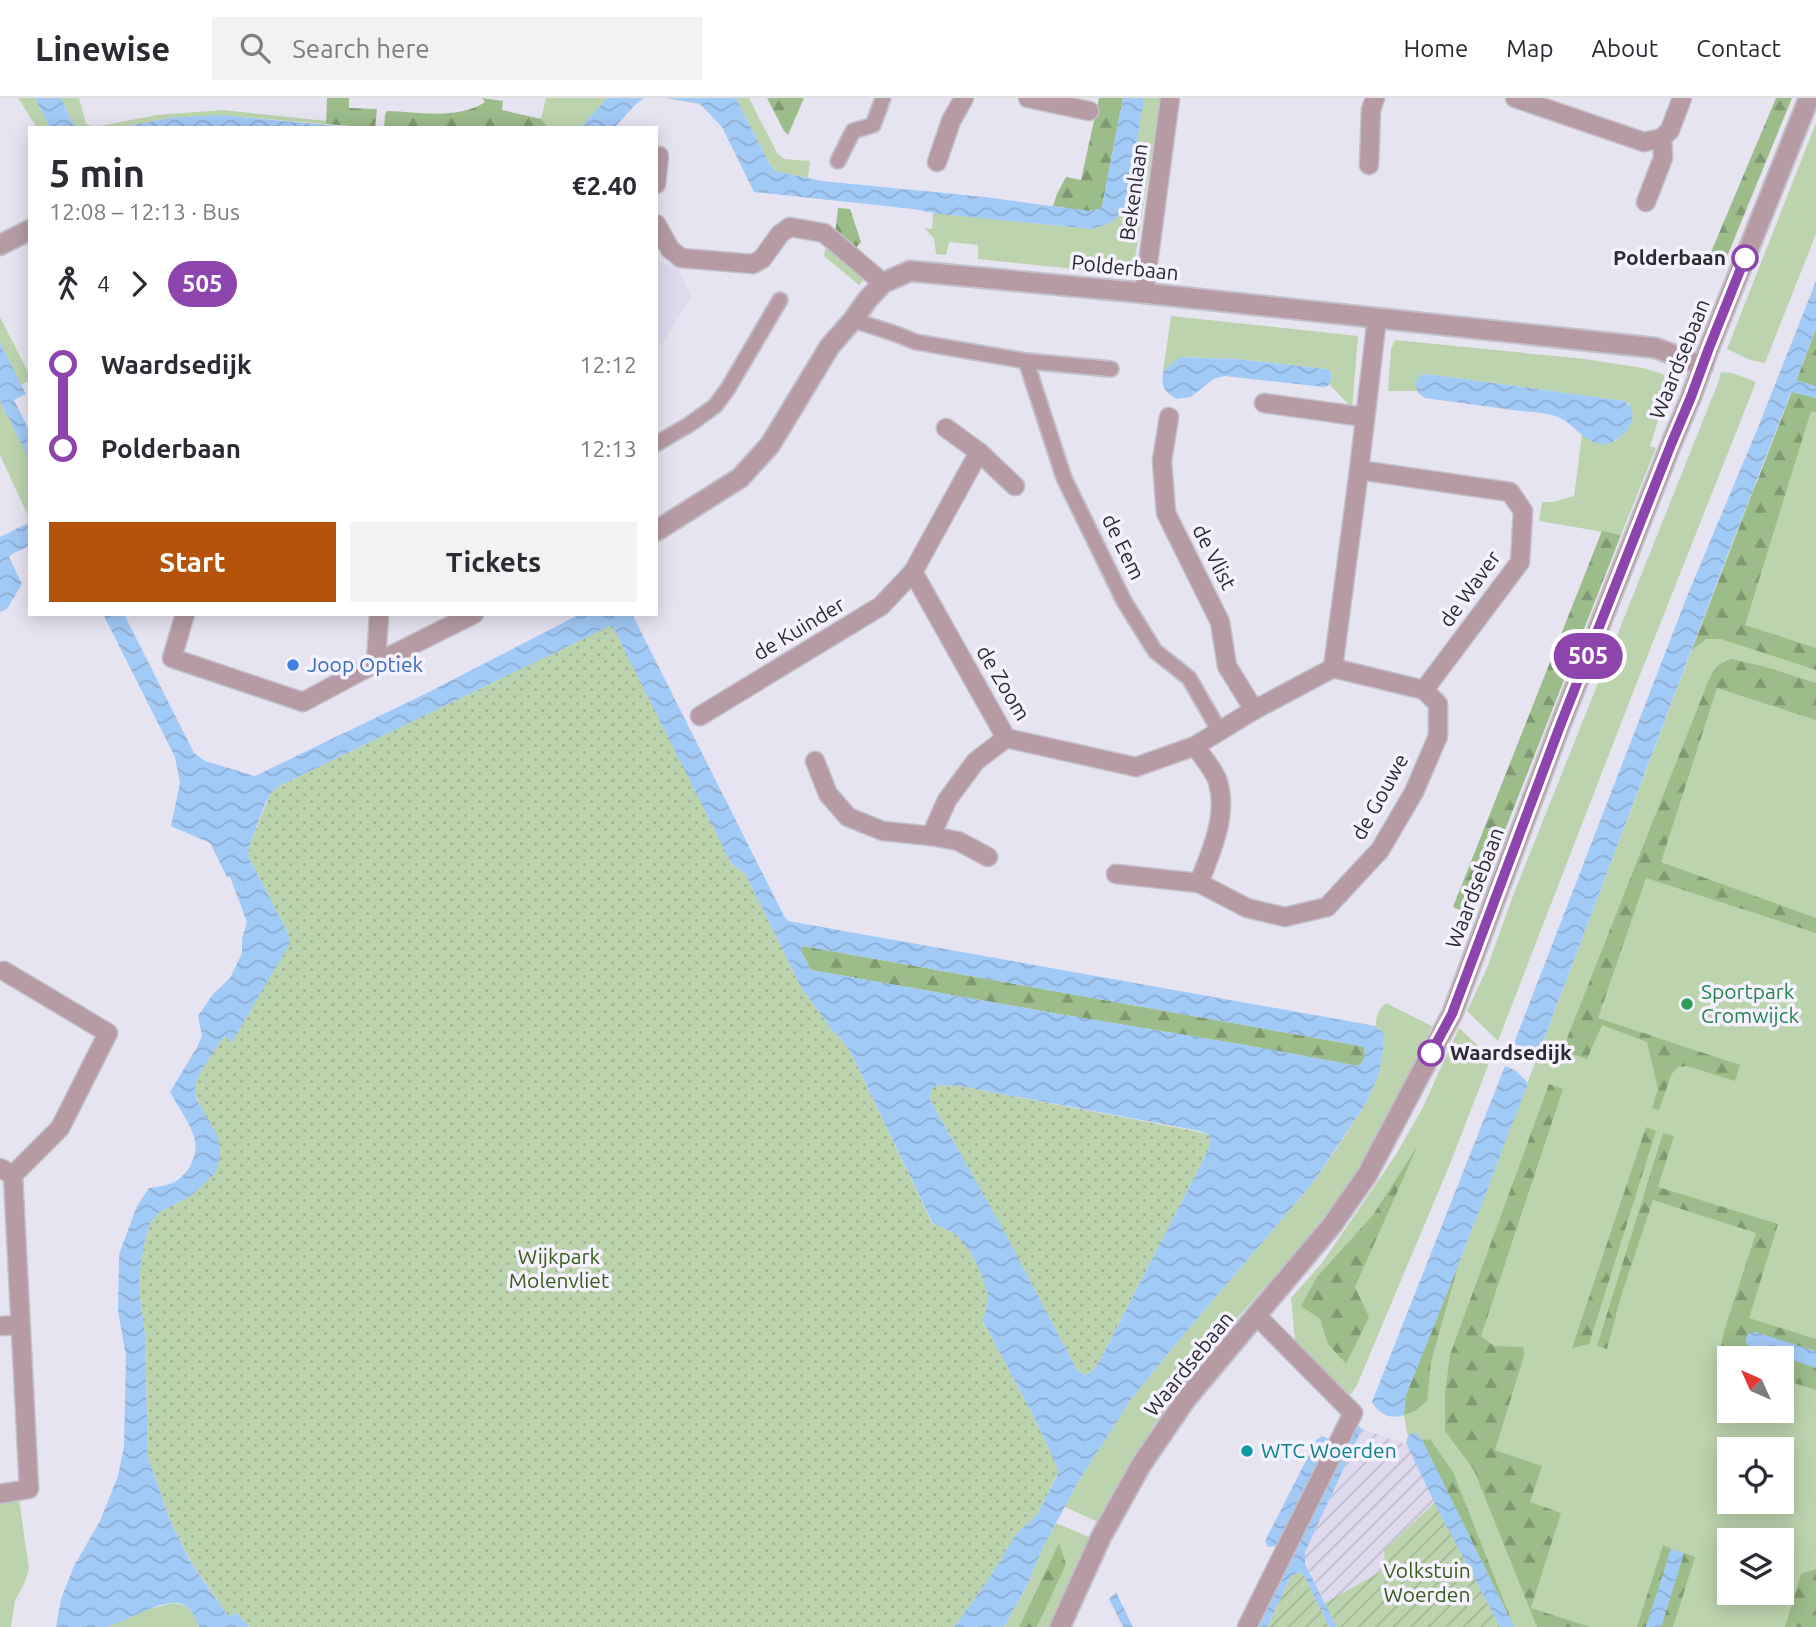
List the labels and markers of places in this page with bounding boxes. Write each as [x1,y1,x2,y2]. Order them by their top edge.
place label: Polderbaan [1613,245,1726,269]
marker: Polderbaan [1732,245,1758,271]
place label: Joop Optiek [307,652,424,676]
marker: Joop Optiek [285,657,301,673]
place label: Sportpark Cromwijck [1701,979,1799,1027]
marker: Sportpark Cromwijck [1679,996,1695,1012]
marker: Waardsedijk [1418,1040,1444,1066]
place label: Waardsedijk [1450,1040,1572,1064]
place label: WTC Woerden [1261,1438,1397,1462]
marker: WTC Woerden [1239,1443,1255,1459]

